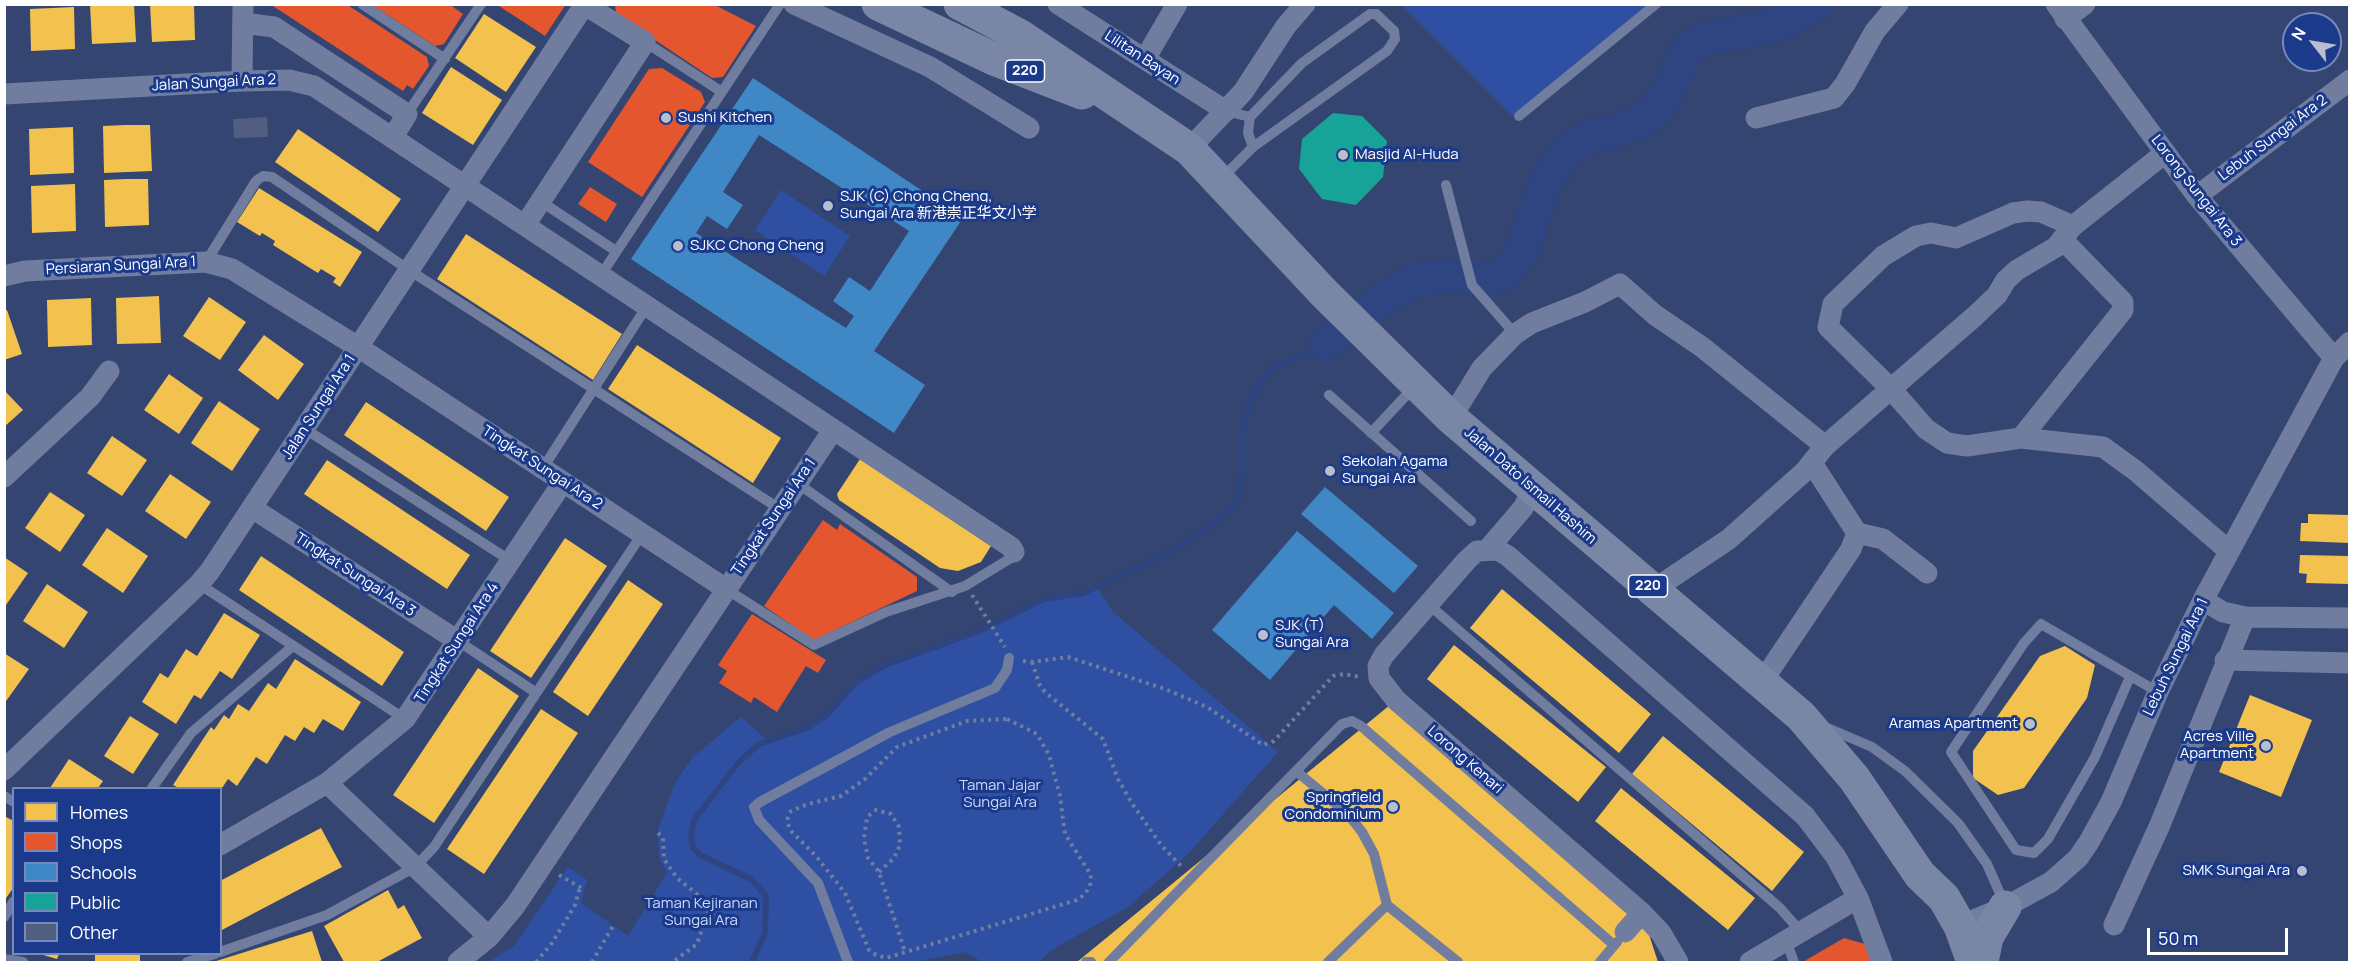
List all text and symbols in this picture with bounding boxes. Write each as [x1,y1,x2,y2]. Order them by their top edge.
north arrow [2282,12,2342,72]
text: N [2286,23,2311,44]
street label: Lilitan Bayan [1101,27,1183,89]
road number: 220 [1006,60,1044,82]
street label: Jalan Sungai Ara 2 [151,71,277,95]
street label: Lebuh Sungai Ara 2 [2215,91,2331,185]
place label: Sushi Kitchen [678,109,772,127]
marker: Sushi Kitchen [659,111,673,125]
street label: Lorong Sungai Ara 3 [2147,132,2245,250]
place label: Masjid Al-Huda [1355,146,1459,164]
marker: Masjid Al-Huda [1336,148,1350,162]
place label: SJK (C) Chong Cheng, Sungai Ara 新港崇正华文小学 [840,188,1037,223]
marker: SJK (C) Chong Cheng, Sungai Ara 新港崇正华文小学 [821,199,835,213]
place label: SJKC Chong Cheng [690,237,824,255]
marker: SJKC Chong Cheng [671,239,685,253]
street label: Persiaran Sungai Ara 1 [45,253,197,279]
street label: Jalan Sungai Ara 1 [278,351,360,463]
street label: Tingkat Sungai Ara 2 [478,422,606,514]
street label: Jalan Dato Ismail Hashim [1460,424,1600,548]
place label: Sekolah Agama Sungai Ara [1342,453,1448,488]
street label: Tingkat Sungai Ara 1 [728,455,820,579]
marker: Sekolah Agama Sungai Ara [1323,464,1337,478]
street label: Tingkat Sungai Ara 3 [291,529,419,621]
road number: 220 [1628,575,1668,597]
street label: Tingkat Sungai Ara 4 [411,579,503,707]
street label: Lebuh Sungai Ara 1 [2140,595,2212,719]
place label: SJK (T) Sungai Ara [1275,617,1349,652]
marker: SJK (T) Sungai Ara [1256,628,1270,642]
place label: Aramas Apartment [1889,715,2018,733]
marker: Aramas Apartment [2023,717,2037,731]
street label: Lorong Kenari [1423,722,1507,798]
place label: Acres Ville Apartment [2180,728,2254,763]
marker: Acres Ville Apartment [2259,739,2273,753]
park label: Taman Jajar Sungai Ara [959,777,1041,812]
legend [12,787,222,955]
place label: Springfield Condominium [1285,789,1381,824]
text: Homes [70,800,128,824]
marker: Springfield Condominium [1386,800,1400,814]
text: Shops [70,830,122,854]
text: Schools [70,860,137,884]
place label: SMK Sungai Ara [2183,862,2290,880]
marker: SMK Sungai Ara [2295,864,2309,878]
text: Public [70,890,121,914]
park label: Taman Kejiranan Sungai Ara [644,895,758,930]
scale bar [2150,916,2291,954]
text: Other [70,920,118,944]
text: 50 m [2158,926,2198,950]

